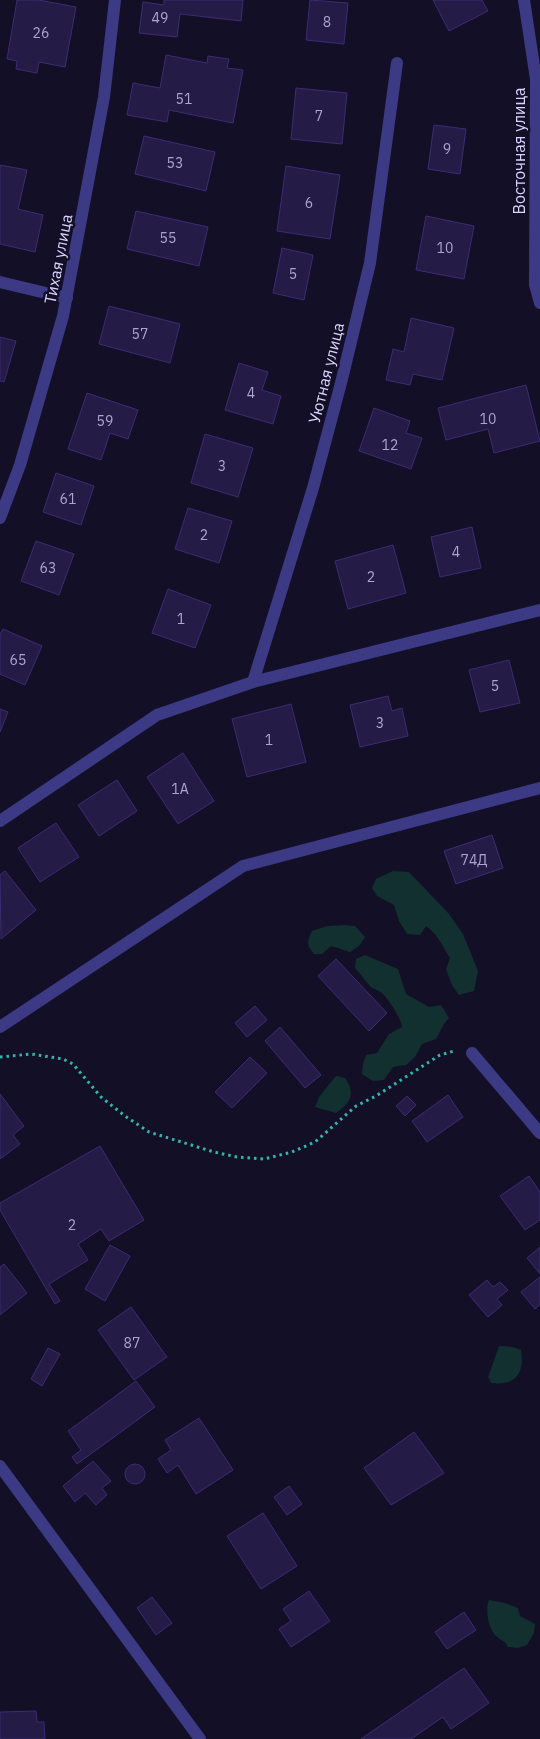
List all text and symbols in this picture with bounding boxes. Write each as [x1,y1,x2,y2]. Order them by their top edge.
house number: 49 [152,9,168,27]
house number: 8 [323,13,331,31]
house number: 26 [33,24,49,42]
street label: Восточная улица [509,87,529,215]
house number: 51 [176,90,192,108]
house number: 7 [315,107,323,125]
house number: 9 [443,140,451,158]
house number: 53 [167,154,183,172]
house number: 6 [305,194,313,212]
street label: Тихая улица [39,212,77,306]
house number: 55 [160,229,176,247]
house number: 10 [437,239,453,257]
house number: 5 [289,265,297,283]
street label: Уютная улица [304,320,348,426]
house number: 57 [132,325,148,343]
house number: 4 [247,384,255,402]
house number: 10 [480,410,496,428]
house number: 59 [97,412,113,430]
house number: 12 [382,436,398,454]
house number: 3 [218,457,226,475]
house number: 61 [60,490,76,508]
house number: 2 [200,526,208,544]
house number: 4 [452,543,460,561]
house number: 63 [40,559,56,577]
house number: 2 [367,568,375,586]
house number: 1 [177,610,185,628]
house number: 65 [10,651,26,669]
house number: 5 [491,677,499,695]
house number: 3 [376,714,384,732]
house number: 1 [265,731,273,749]
house number: 1А [171,780,189,798]
house number: 74Д [461,851,487,869]
house number: 2 [68,1216,76,1234]
house number: 87 [124,1334,140,1352]

